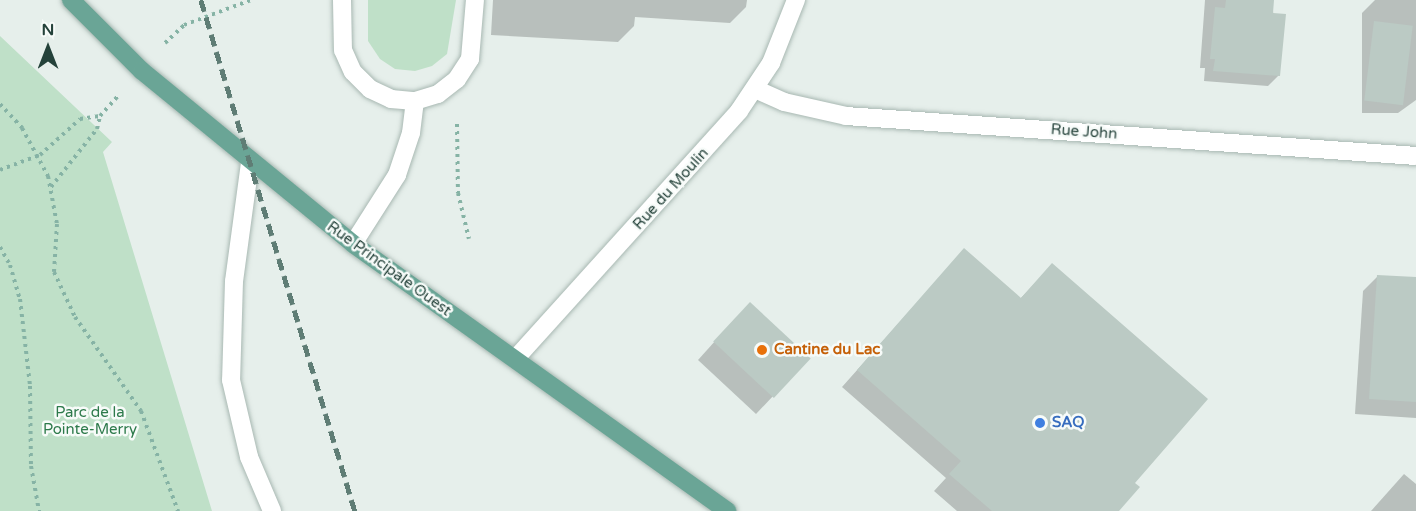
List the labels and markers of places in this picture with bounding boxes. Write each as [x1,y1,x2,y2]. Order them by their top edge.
place label: Cantine du Lac [774,341,880,359]
marker: Cantine du Lac [755,343,769,357]
place label: SAQ [1052,414,1084,432]
marker: SAQ [1033,416,1047,430]

